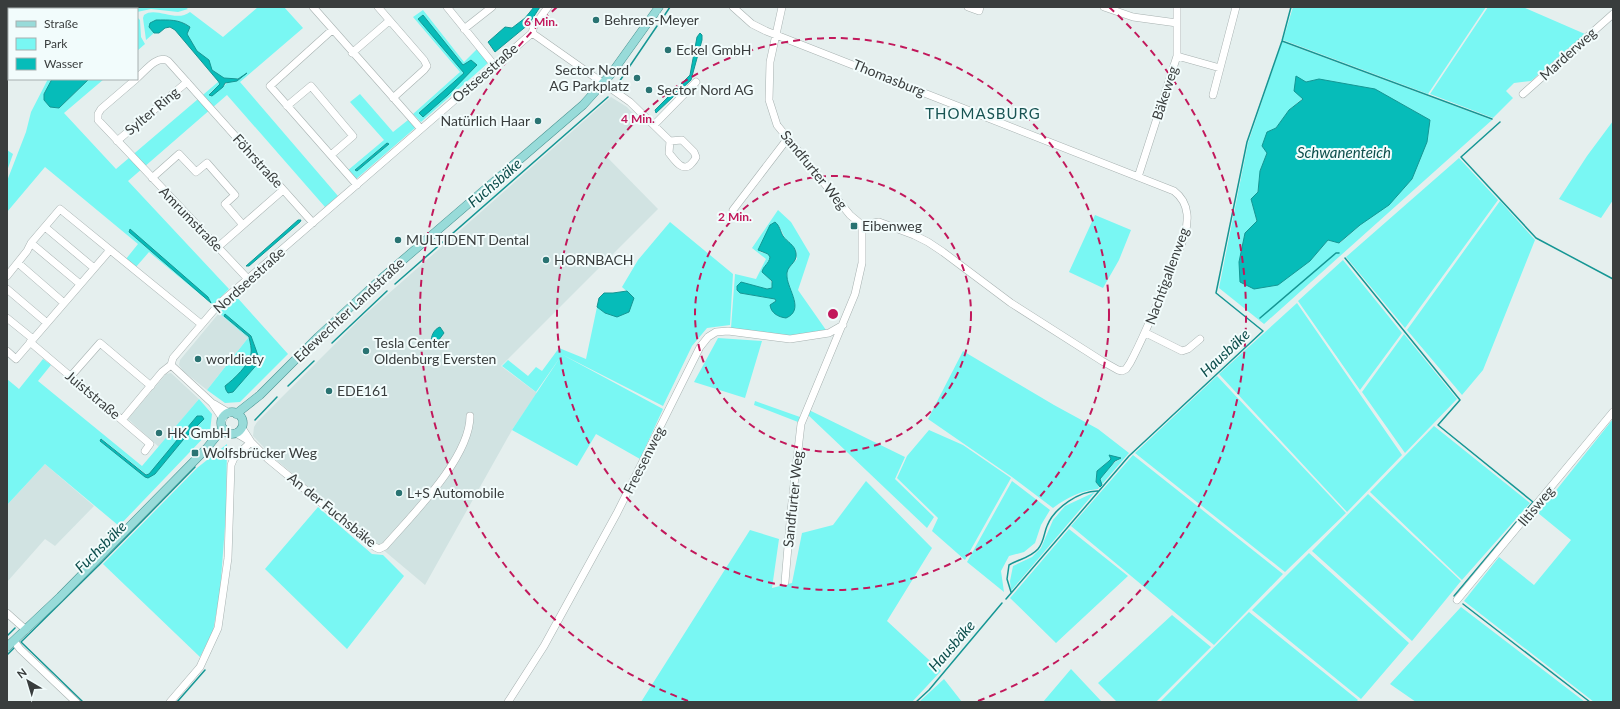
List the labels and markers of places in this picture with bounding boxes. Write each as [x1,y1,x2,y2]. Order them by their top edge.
place label: Behrens-Meyer [604,11,699,28]
marker: Behrens-Meyer [591,15,601,25]
place label: Eckel GmbH [676,41,751,58]
marker: Eckel GmbH [663,45,673,55]
place label: Sector Nord AG Parkplatz [549,61,629,94]
marker: Sector Nord AG Parkplatz [632,73,642,83]
place label: Sector Nord AG [657,81,754,98]
marker: Sector Nord AG [644,85,654,95]
place label: Natürlich Haar [440,112,530,129]
marker: Natürlich Haar [533,116,543,126]
place label: Eibenweg [862,217,922,234]
marker: Eibenweg [849,221,859,231]
place label: MULTIDENT Dental [406,231,529,248]
marker: MULTIDENT Dental [393,235,403,245]
place label: HORNBACH [554,251,634,268]
marker: HORNBACH [541,255,551,265]
centre of rings [826,307,840,321]
place label: Tesla Center Oldenburg Eversten [374,334,496,367]
marker: Tesla Center Oldenburg Eversten [361,346,371,356]
place label: worldiety [206,350,265,367]
marker: worldiety [193,354,203,364]
place label: EDE161 [337,382,388,399]
marker: EDE161 [324,386,334,396]
place label: HK GmbH [167,424,231,441]
marker: HK GmbH [154,428,164,438]
place label: Wolfsbrücker Weg [203,444,317,461]
marker: Wolfsbrücker Weg [190,448,200,458]
place label: L+S Automobile [407,484,504,501]
marker: L+S Automobile [394,488,404,498]

